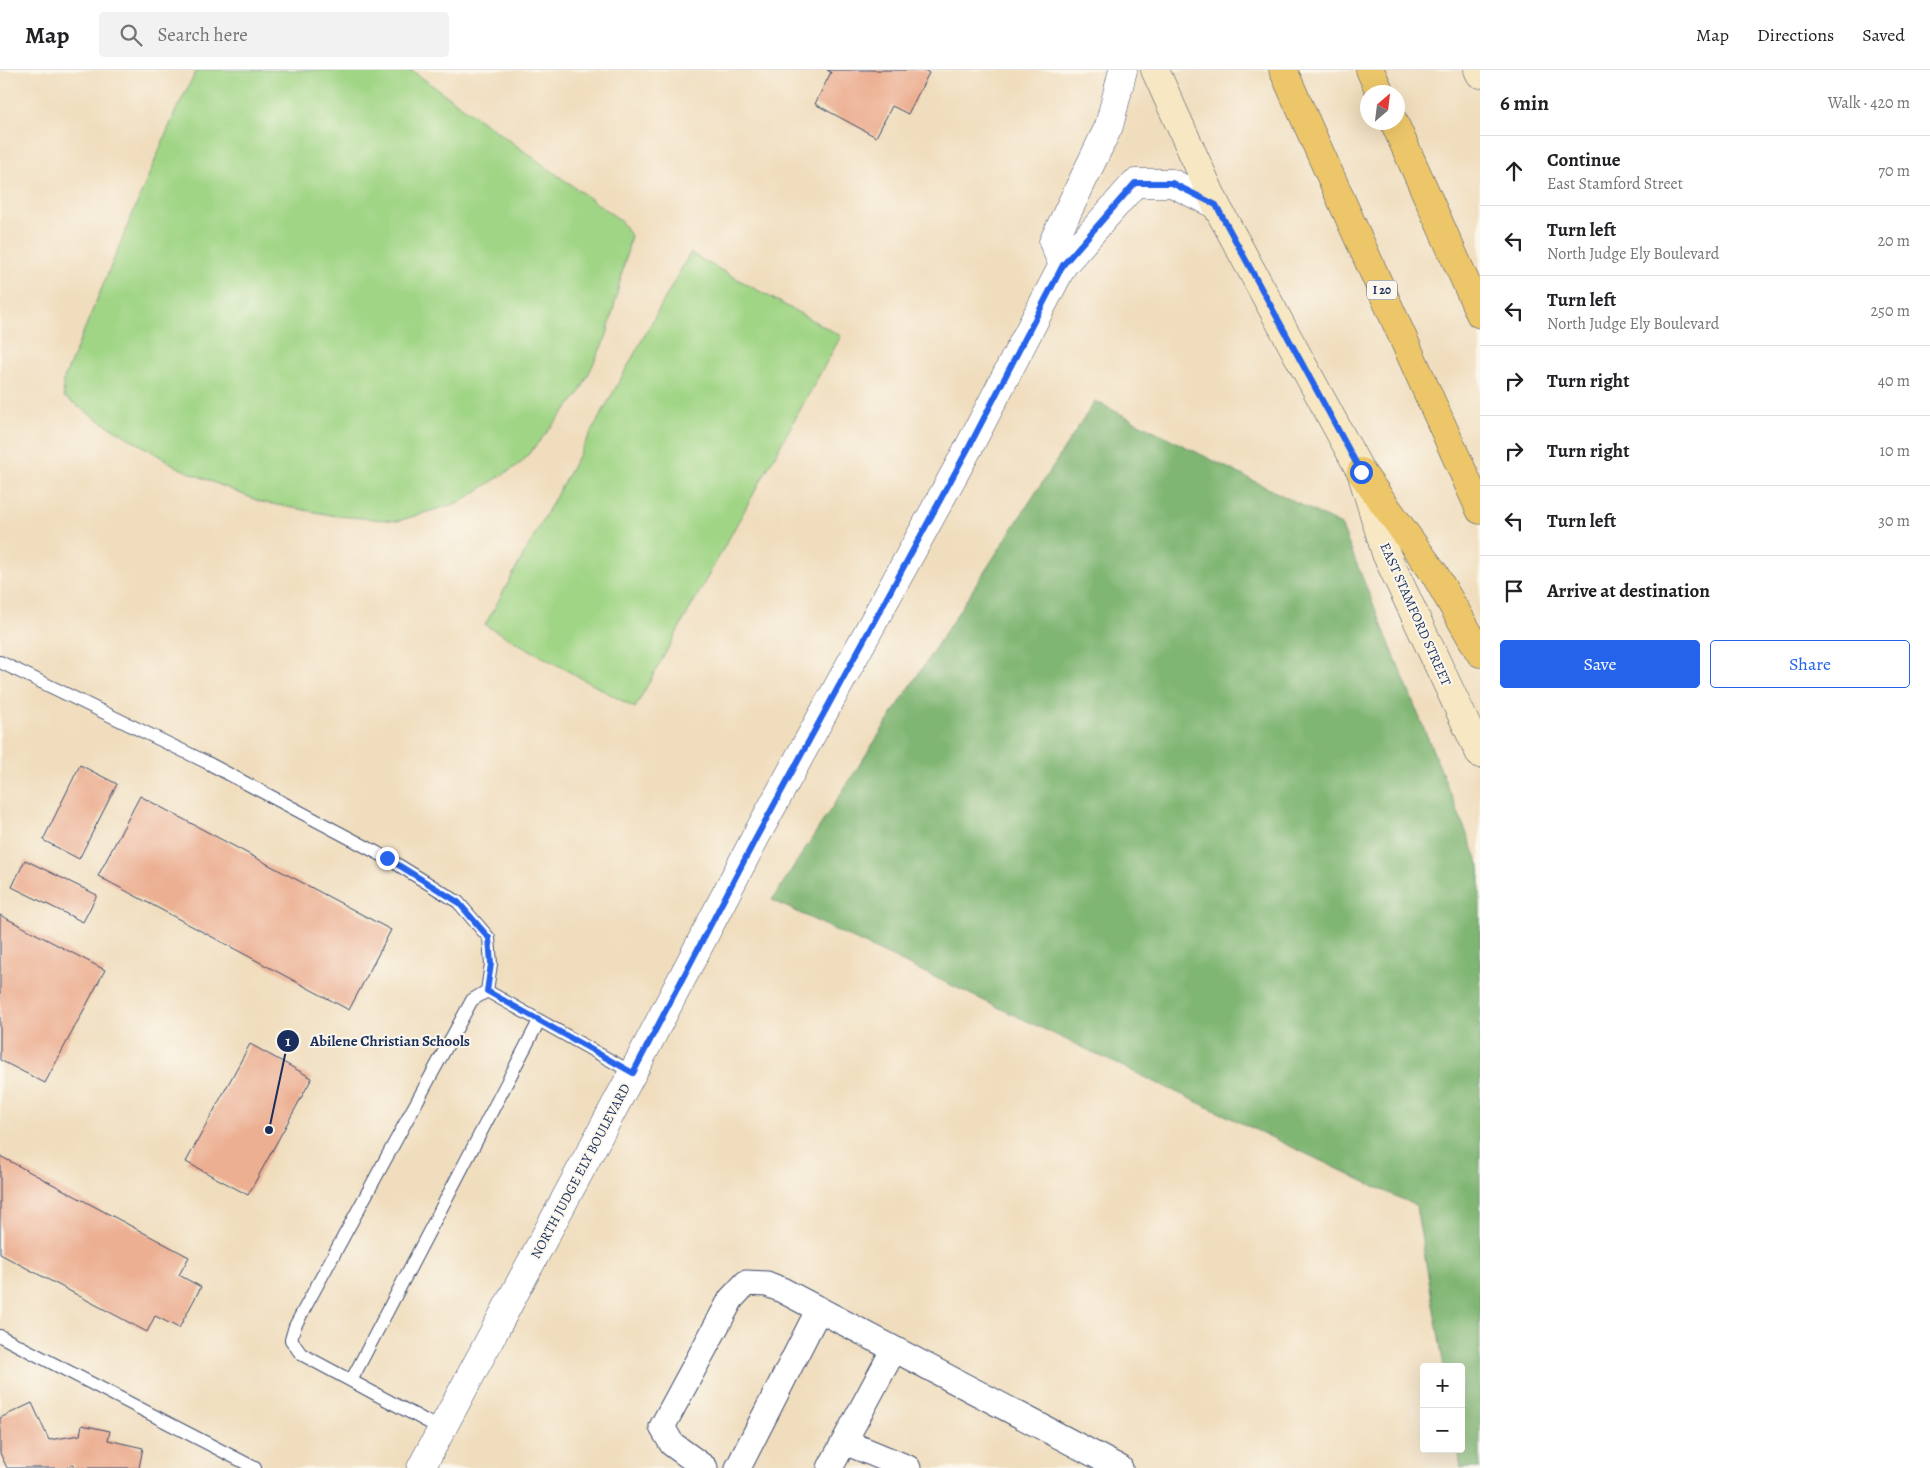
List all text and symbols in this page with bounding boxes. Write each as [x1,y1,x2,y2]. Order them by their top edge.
search box [99,12,449,57]
text: Map [25,19,69,51]
icon: search [117,21,145,49]
text: Search here [157,22,248,48]
text: Map [1696,23,1729,47]
text: Directions [1757,23,1834,47]
text: Saved [1862,23,1905,47]
north arrow [1360,85,1405,130]
text: 6 min [1500,89,1549,117]
text: Walk · 420 m [1828,92,1910,114]
text: Continue [1547,147,1621,173]
icon: ahead [1500,157,1528,185]
text: 70 m [1878,160,1910,182]
text: East Stamford Street [1547,173,1683,195]
text: Turn left [1547,217,1616,243]
icon: left [1500,227,1528,255]
text: 20 m [1877,230,1910,252]
text: North Judge Ely Boulevard [1547,243,1719,265]
road number: I 20 [1367,280,1397,300]
text: Turn left [1547,287,1616,313]
icon: left [1500,297,1528,325]
text: 250 m [1871,300,1910,322]
text: North Judge Ely Boulevard [1547,313,1719,335]
icon: right [1500,367,1528,395]
text: Turn right [1547,368,1629,394]
text: 40 m [1878,370,1910,392]
icon: right [1500,437,1528,465]
text: Turn right [1547,438,1629,464]
text: 10 m [1880,440,1910,462]
route start [1350,461,1373,484]
icon: left [1500,507,1528,535]
text: Turn left [1547,508,1616,534]
text: 30 m [1878,510,1910,532]
street label: EAST STAMFORD STREET [1375,540,1456,689]
icon: arrive [1500,577,1528,605]
text: Arrive at destination [1547,578,1710,604]
button: Save [1500,640,1700,688]
button: Share [1710,640,1910,688]
route end [376,847,399,870]
callout: Abilene Christian Schools [276,1026,480,1056]
text: 1 [285,1031,291,1051]
text: Abilene Christian Schools [309,1031,470,1051]
street label: NORTH JUDGE ELY BOULEVARD [526,1080,635,1262]
map controls [1420,1363,1465,1453]
button: + [1420,1363,1465,1408]
button: − [1420,1408,1465,1453]

